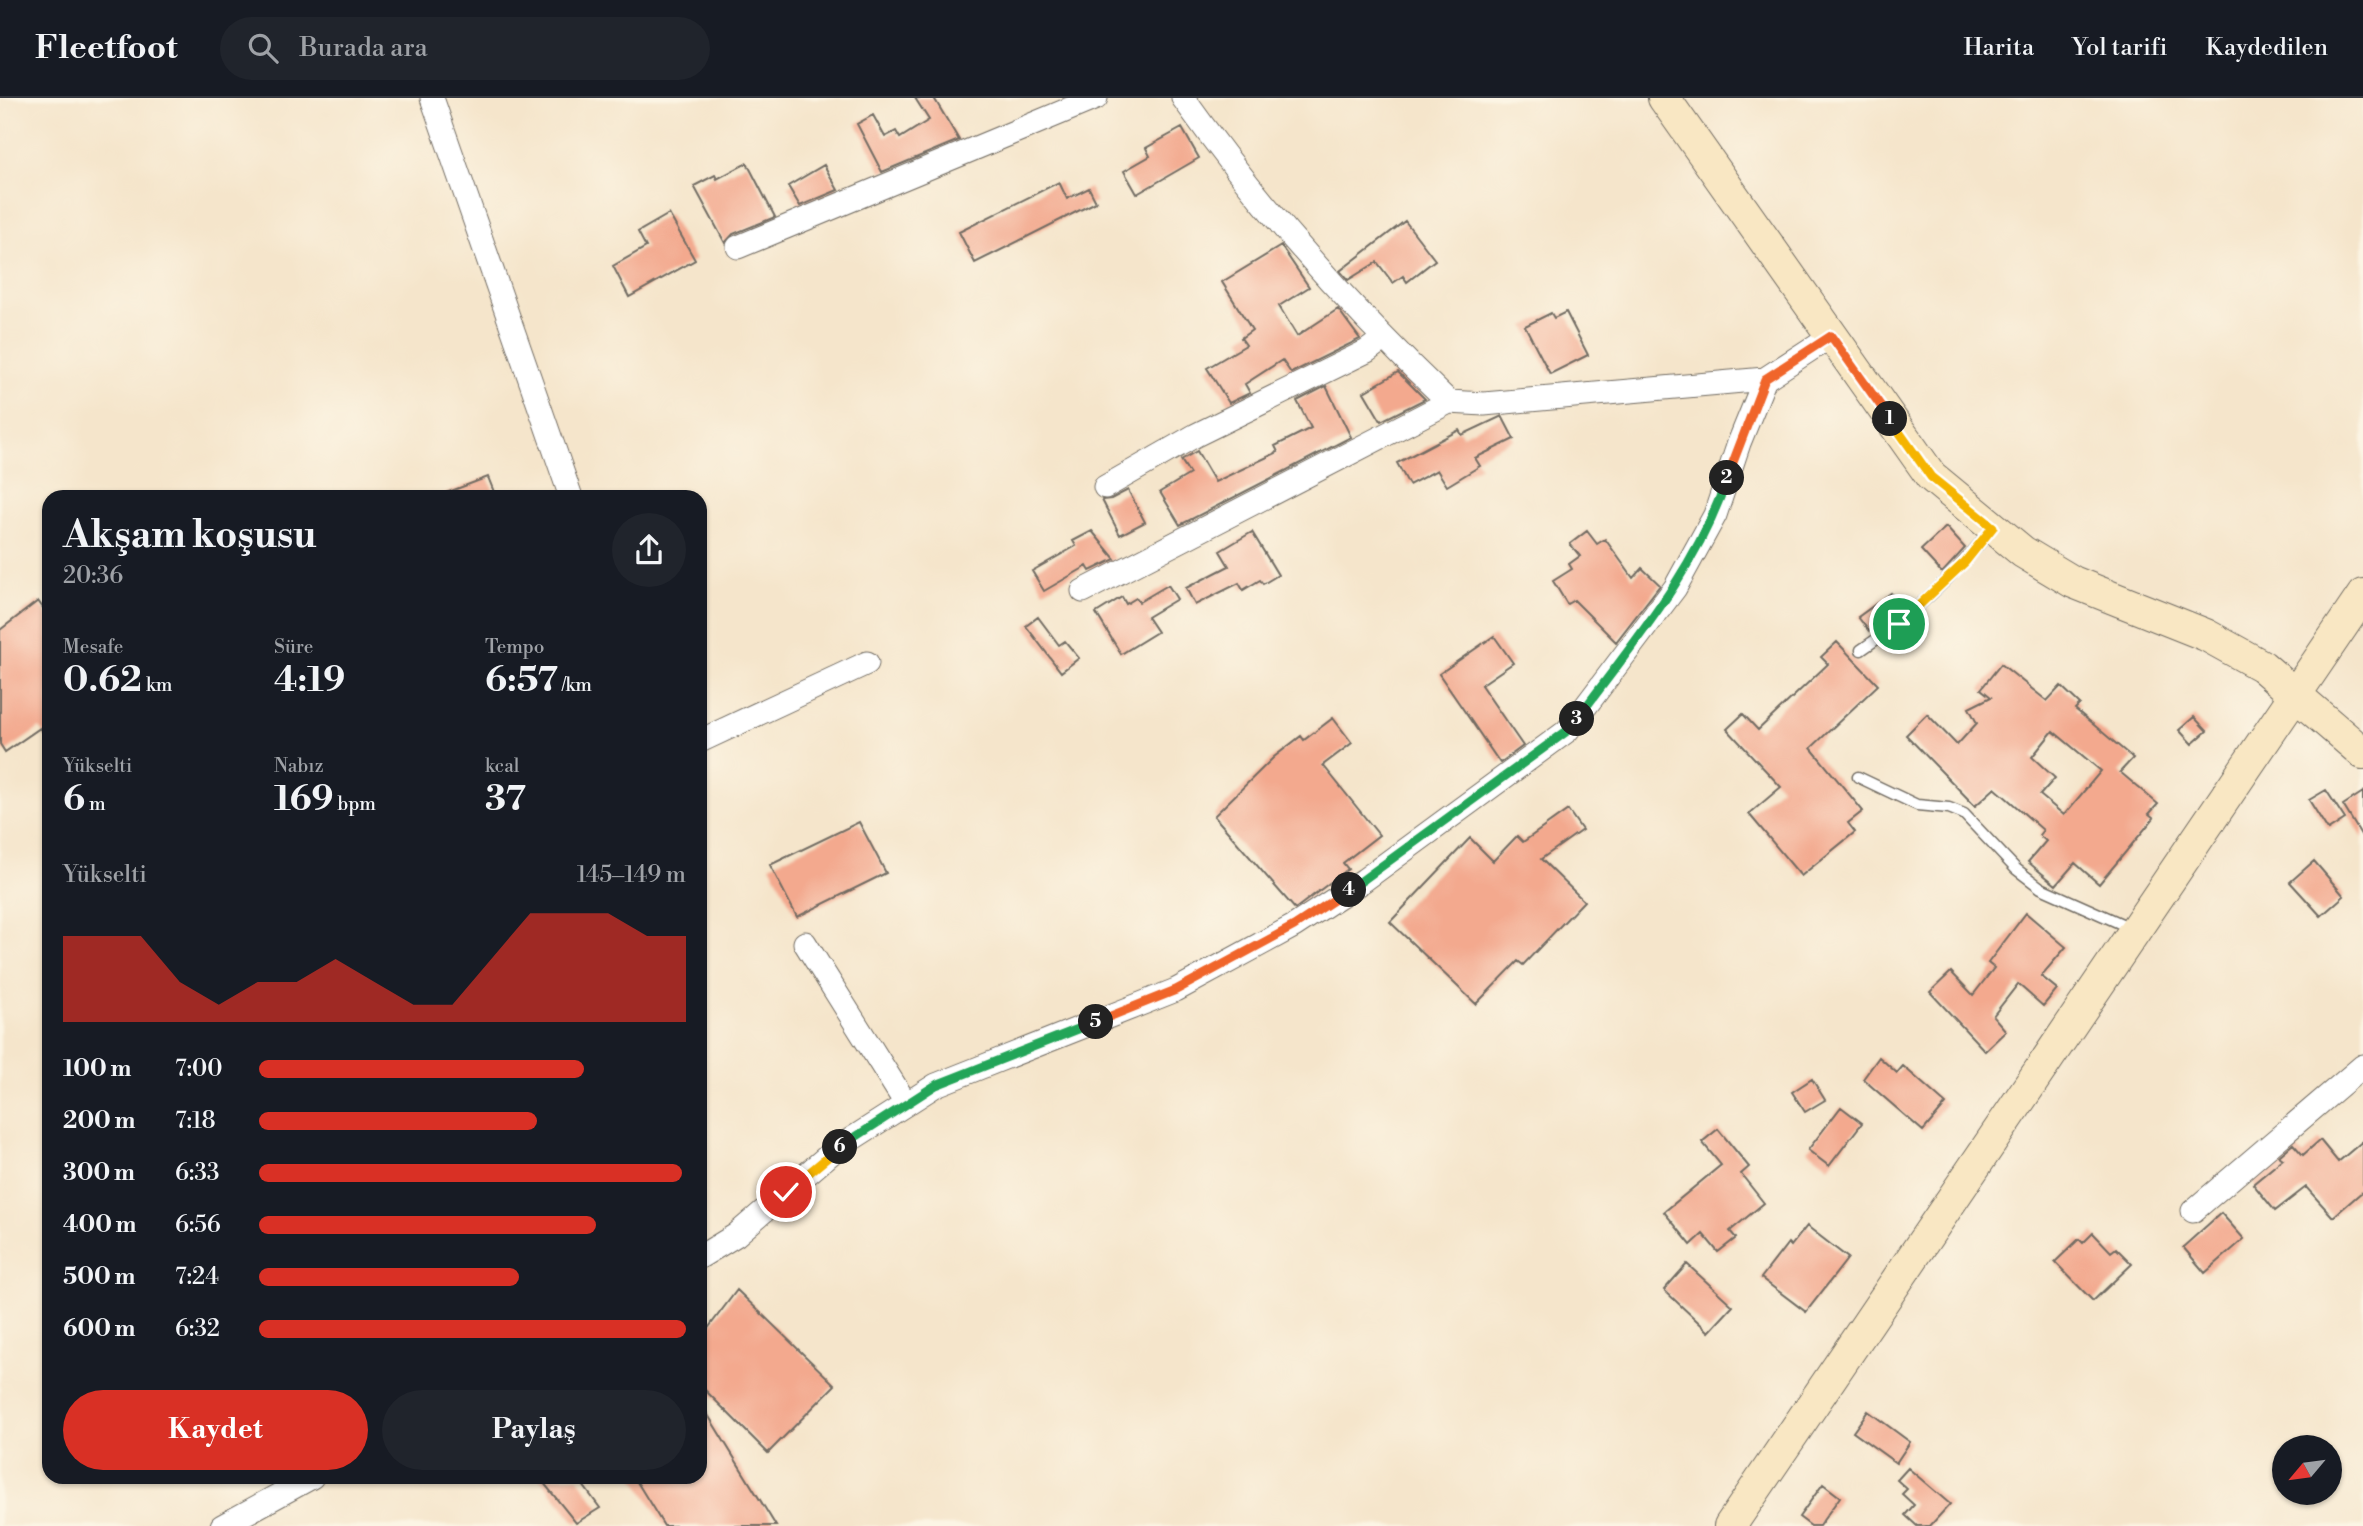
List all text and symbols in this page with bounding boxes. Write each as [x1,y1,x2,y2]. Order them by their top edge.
search box [220,17,710,80]
text: Fleetfoot [35,28,178,69]
icon: search [244,29,282,67]
text: Burada ara [300,32,428,64]
text: Harita [1963,33,2034,63]
text: Yol tarifi [2072,33,2167,63]
text: Kaydedilen [2205,33,2328,63]
pin: 1 [1872,402,1908,436]
text: 1 [1885,406,1894,430]
pin: 2 [1710,460,1744,496]
text: 2 [1721,465,1732,489]
text: Akşam koşusu [63,512,317,559]
button: share [612,513,686,587]
text: 20:36 [63,562,123,590]
pin [1869,594,1929,654]
icon: arrive [1880,605,1918,643]
text: Mesafe [63,635,123,659]
text: Süre [274,635,313,659]
text: Tempo [485,635,544,659]
text: 0.62 [63,659,142,702]
text: 4:19 [274,659,345,702]
text: 6:57 [485,659,558,702]
text: km [142,673,172,697]
text: /km [558,673,592,697]
pin: 3 [1560,702,1594,736]
text: 3 [1571,706,1582,730]
text: Yükselti [63,754,132,778]
text: Nabız [274,754,324,778]
text: kcal [485,754,519,778]
text: 6 [63,778,85,821]
text: 169 [274,778,334,821]
text: 37 [485,778,526,821]
text: m [85,792,106,816]
text: bpm [334,792,376,816]
text: Yükselti [63,861,147,889]
text: 145–149 m [577,861,686,889]
pin: 4 [1332,872,1366,908]
text: 4 [1342,877,1355,901]
pin: 5 [1078,1004,1114,1040]
text: 5 [1090,1009,1101,1033]
text: 100 m [63,1055,131,1083]
text: 7:00 [175,1055,223,1083]
text: 200 m [63,1107,135,1135]
text: 7:18 [175,1107,216,1135]
pin: 6 [822,1130,858,1164]
text: 6 [834,1134,845,1158]
text: 300 m [63,1159,135,1187]
text: 6:33 [175,1159,220,1187]
pin [756,1162,816,1222]
icon: check [767,1173,805,1211]
text: 400 m [63,1211,136,1239]
text: 6:56 [175,1211,221,1239]
text: 500 m [63,1263,135,1291]
text: 7:24 [175,1263,219,1291]
text: 600 m [63,1315,136,1343]
text: 6:32 [175,1315,220,1343]
button: Kaydet [63,1390,368,1470]
button: Paylaş [382,1390,686,1470]
north arrow [2272,1435,2342,1505]
map controls [2272,1435,2342,1505]

